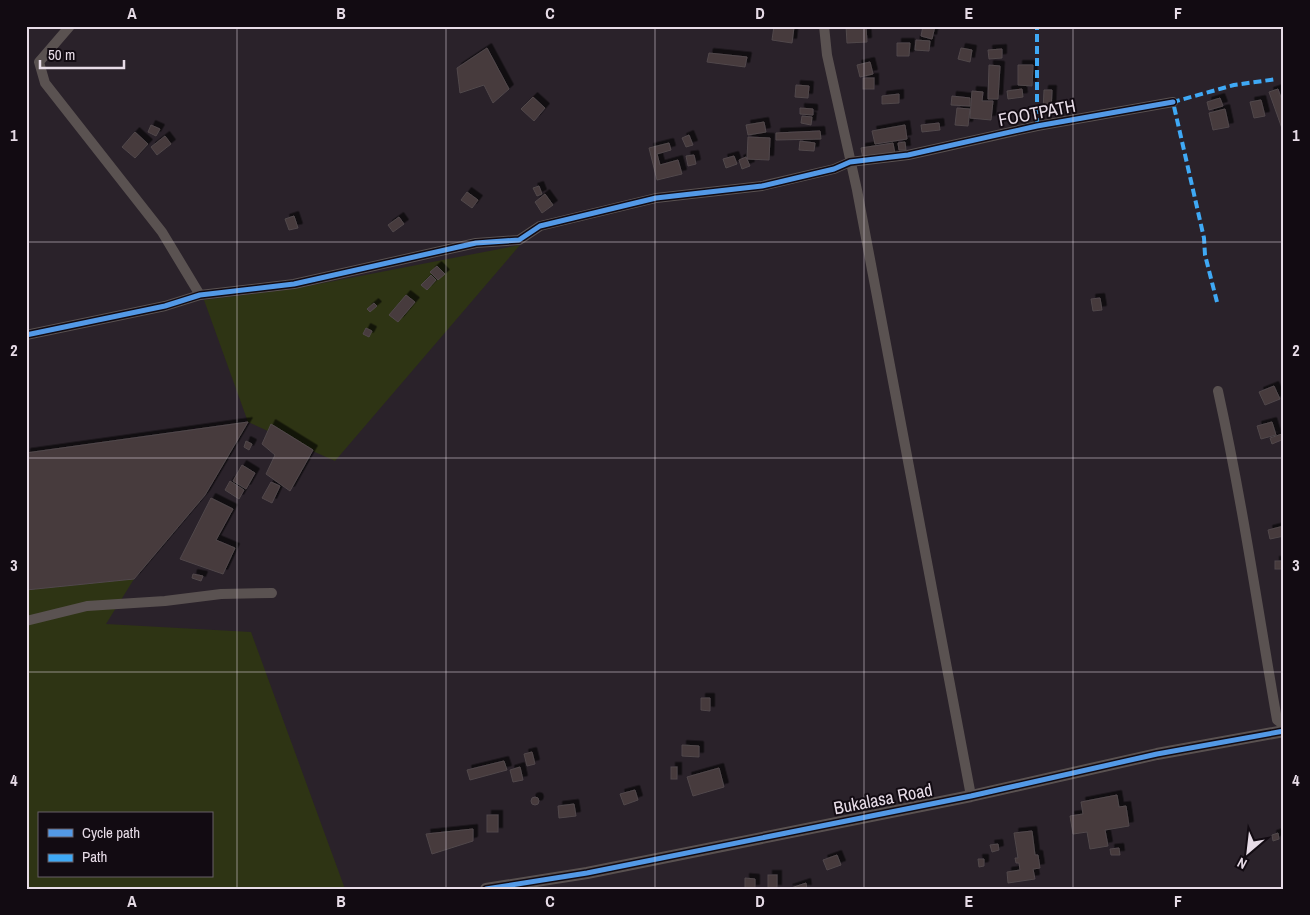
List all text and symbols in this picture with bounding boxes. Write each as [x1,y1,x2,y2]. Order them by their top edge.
text: A [127,2,137,24]
text: B [336,2,346,24]
text: C [545,2,555,24]
text: D [755,2,765,24]
text: E [965,2,974,24]
text: F [1174,2,1182,24]
scale bar [40,38,124,70]
text: 50 m [48,44,75,65]
street label: FOOTPATH [996,93,1078,132]
text: 1 [10,124,18,146]
text: 1 [1292,124,1300,146]
text: 2 [10,339,18,361]
text: 2 [1292,339,1300,361]
text: 3 [10,554,18,576]
text: 3 [1292,554,1300,576]
text: 4 [10,769,18,791]
text: 4 [1292,769,1300,791]
street label: Bukalasa Road [831,777,934,820]
legend [38,812,212,878]
text: Cycle path [82,822,140,843]
north arrow [1222,828,1272,878]
text: Path [82,846,107,867]
text: N [1234,854,1250,873]
text: A [127,890,137,912]
text: B [336,890,346,912]
text: C [545,890,555,912]
text: D [755,890,765,912]
text: E [965,890,974,912]
text: F [1174,890,1182,912]

